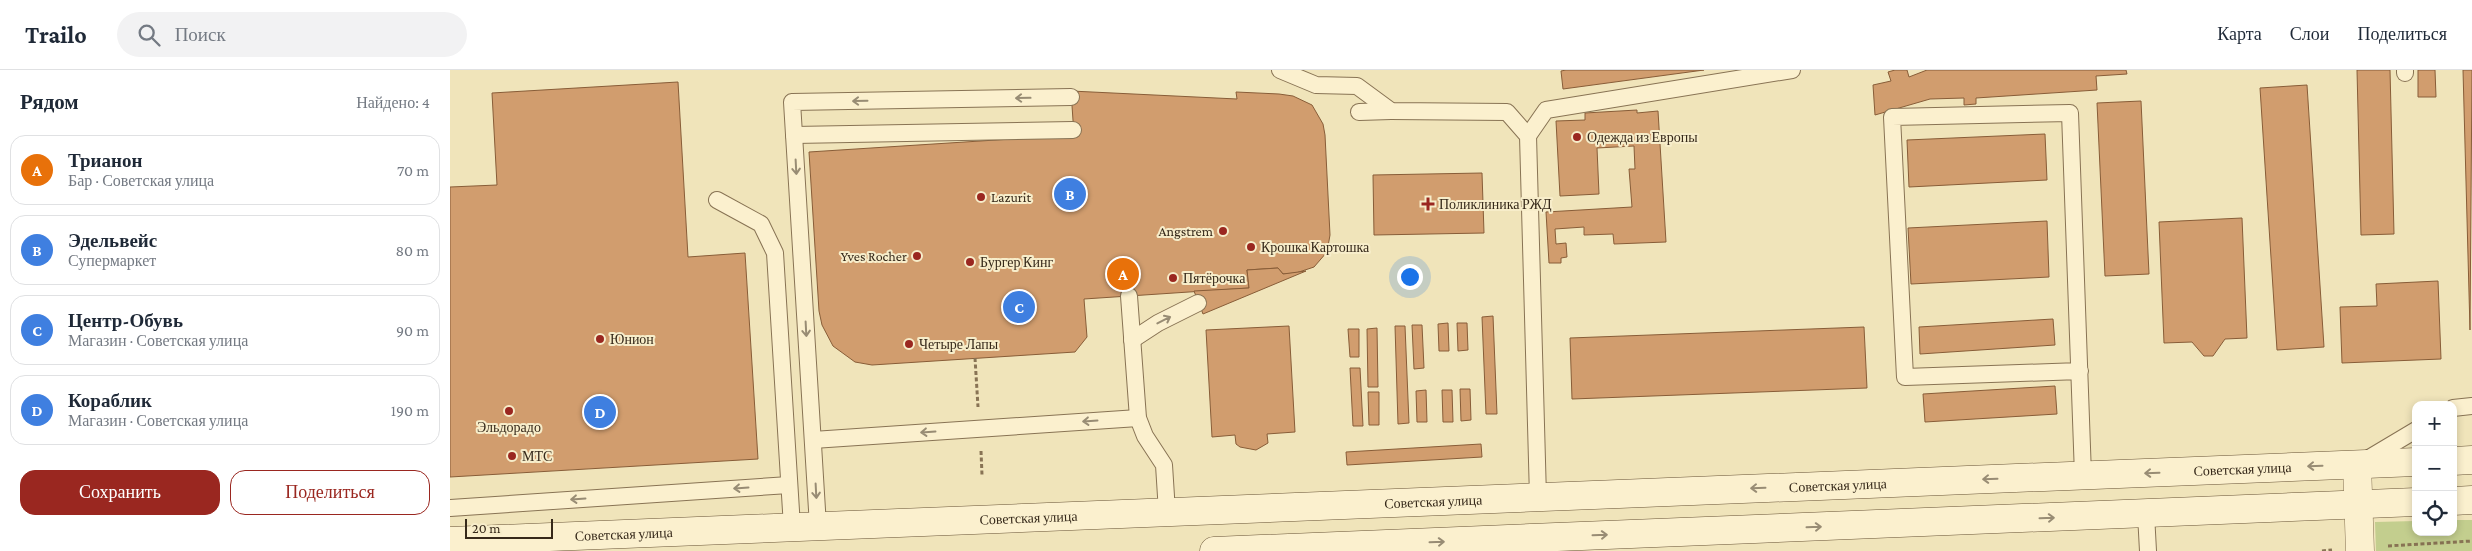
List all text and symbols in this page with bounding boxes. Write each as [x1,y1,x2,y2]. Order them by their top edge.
search box [117,12,467,57]
text: Trailo [25,21,87,48]
icon: search [135,21,163,49]
text: Поиск [175,24,226,45]
text: Карта [2217,24,2262,44]
text: Слои [2290,24,2329,44]
text: Поделиться [2357,24,2447,44]
text: Рядом [20,90,79,114]
one-way arrow [1015,93,1031,103]
text: Найдено: 4 [356,94,430,111]
one-way arrow [852,96,868,106]
place label: Одежда из Европы [1587,129,1698,145]
marker: Одежда из Европы [1571,131,1583,143]
text: Трианон [68,150,142,171]
one-way arrow [792,159,801,175]
text: A [32,162,42,179]
text: 70 m [397,162,429,179]
text: Бар · Советская улица [68,172,214,189]
pin: B [1054,175,1086,213]
place label: Lazurit [991,189,1031,205]
marker: Lazurit [975,191,987,203]
place label: Поликлиника РЖД [1439,196,1552,212]
marker: Поликлиника РЖД [1421,197,1435,211]
place label: Angstrem [1159,223,1213,239]
marker: Angstrem [1217,225,1229,237]
text: Эдельвейс [68,230,157,251]
place label: Крошка Картошка [1261,239,1370,255]
marker: Крошка Картошка [1245,241,1257,253]
text: B [32,242,42,259]
text: 80 m [395,242,429,259]
place label: Yves Rocher [841,248,907,264]
marker: Yves Rocher [911,250,923,262]
text: Супермаркет [68,252,156,269]
place label: Бургер Кинг [980,254,1053,270]
pin: A [1107,255,1139,293]
marker: Бургер Кинг [964,256,976,268]
your location [1397,264,1423,290]
place label: Пятёрочка [1183,270,1246,286]
marker: Пятёрочка [1167,272,1179,284]
pin: C [1003,288,1035,326]
text: Центр-Обувь [68,310,183,331]
one-way arrow [1156,315,1171,324]
one-way arrow [801,321,811,337]
text: C [32,322,42,339]
text: 90 m [396,322,429,339]
place label: Юнион [610,331,654,347]
text: Магазин · Советская улица [68,332,248,349]
marker: Юнион [594,333,606,345]
place label: Четыре Лапы [919,336,999,352]
marker: Четыре Лапы [903,338,915,350]
text: Кораблик [68,390,152,411]
pin: D [584,393,616,431]
map controls [2412,401,2457,536]
button: + [2412,401,2457,446]
text: D [31,402,43,419]
text: 190 m [391,402,429,419]
marker: Эльдорадо [503,405,515,417]
text: Магазин · Советская улица [68,412,248,429]
one-way arrow [1082,416,1098,426]
place label: Эльдорадо [477,419,541,435]
one-way arrow [920,427,936,436]
button: − [2412,446,2457,491]
place label: МТС [522,448,552,464]
marker: МТС [506,450,518,462]
street label: Советская улица [2193,459,2293,479]
one-way arrow [2307,462,2323,471]
one-way arrow [2144,468,2160,477]
button: Сохранить [20,470,220,515]
button: Поделиться [230,470,430,515]
one-way arrow [1982,474,1998,484]
street label: Советская улица [1789,475,1888,495]
one-way arrow [811,483,820,499]
one-way arrow [733,484,749,493]
one-way arrow [1750,484,1766,493]
street label: Советская улица [1384,491,1483,511]
button: locate [2412,491,2457,536]
one-way arrow [571,495,587,504]
street label: Советская улица [979,508,1079,528]
one-way arrow [2039,513,2055,522]
scale bar [465,516,552,539]
text: 20 m [472,520,500,536]
one-way arrow [1806,522,1822,531]
street label: Советская улица [575,524,674,544]
one-way arrow [1591,531,1607,540]
one-way arrow [1429,537,1445,546]

